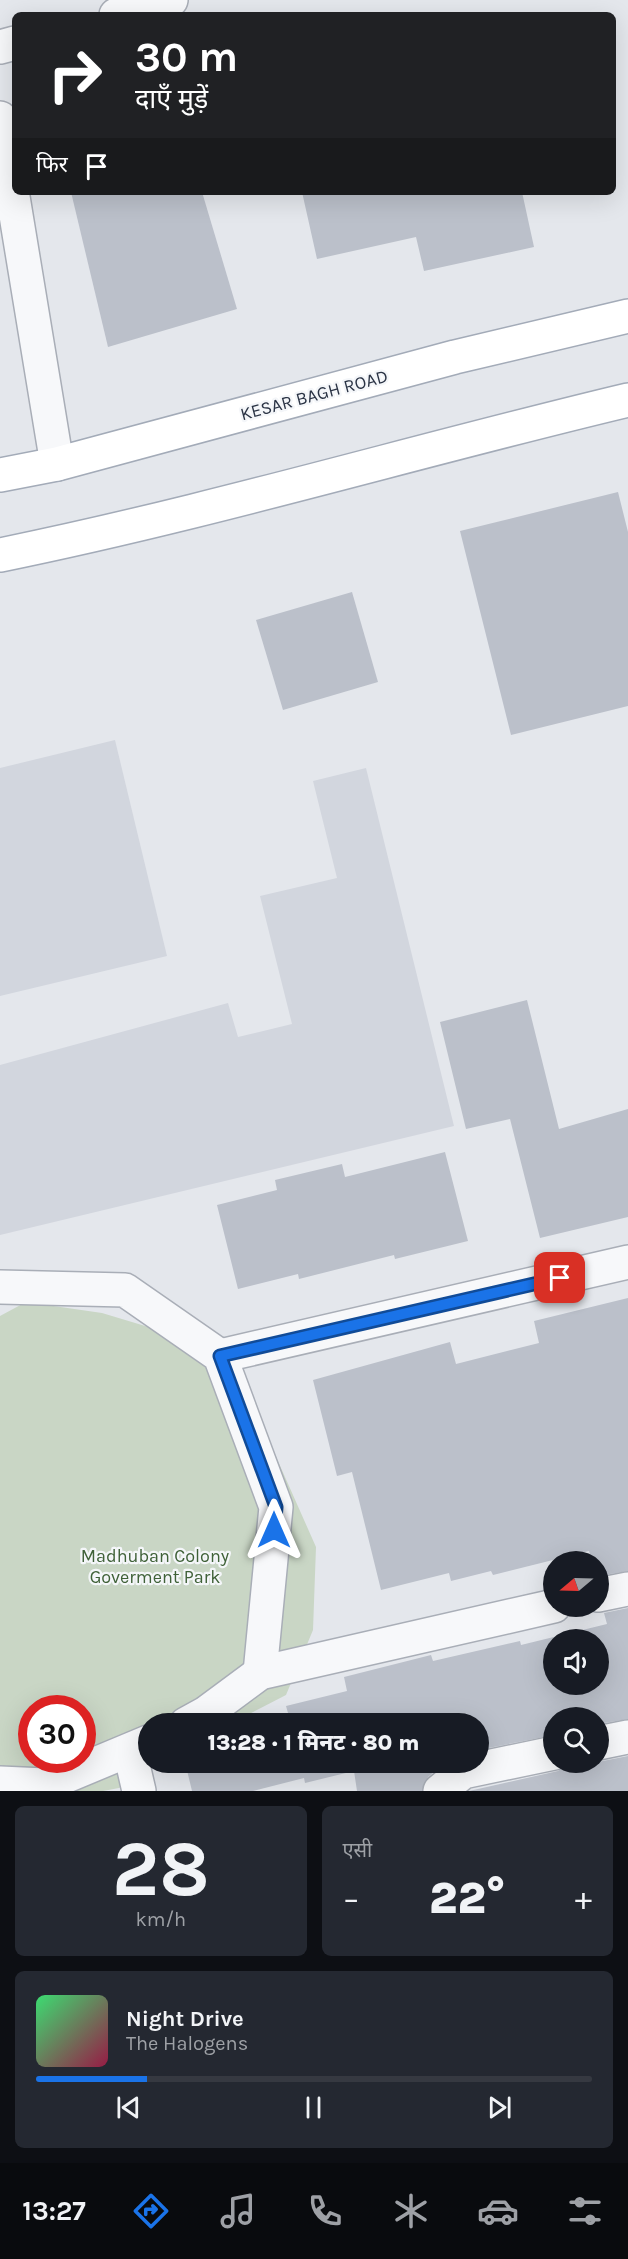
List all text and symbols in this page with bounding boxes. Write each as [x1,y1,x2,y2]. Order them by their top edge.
text: 30 m [135,32,238,82]
icon: right [36,36,114,114]
text: दाएँ मुड़ें [135,83,208,115]
icon: arrive [80,150,113,183]
text: फिर [36,152,68,178]
street label: KESAR BAGH ROAD [238,365,390,425]
pin [534,1252,585,1303]
icon: arrive [543,1261,576,1294]
position arrow [242,1498,306,1562]
park label: Madhuban Colony Goverment Park [81,1545,230,1588]
north arrow [543,1551,609,1617]
map controls [543,1551,609,1773]
button: sound [543,1629,609,1695]
speed limit sign: 30 [18,1695,96,1773]
button: search [543,1707,609,1773]
text: 13:28 · 1 मिनट · 80 m [207,1730,420,1756]
text: 28 [112,1823,210,1915]
text: एसी [343,1839,372,1862]
text: 22° [429,1872,506,1924]
text: − [343,1879,360,1917]
text: + [575,1879,592,1917]
text: km/h [135,1908,186,1931]
text: Night Drive [126,2006,244,2032]
text: The Halogens [126,2032,248,2055]
icon: previous [112,2091,145,2124]
icon: pause [297,2091,330,2124]
icon: next [483,2091,516,2124]
icon: directions [130,2190,172,2232]
icon: music [217,2190,259,2232]
icon: phone [304,2190,346,2232]
icon: climate [390,2190,432,2232]
icon: car [477,2190,519,2232]
icon: filters [564,2190,606,2232]
text: 13:27 [22,2195,86,2227]

